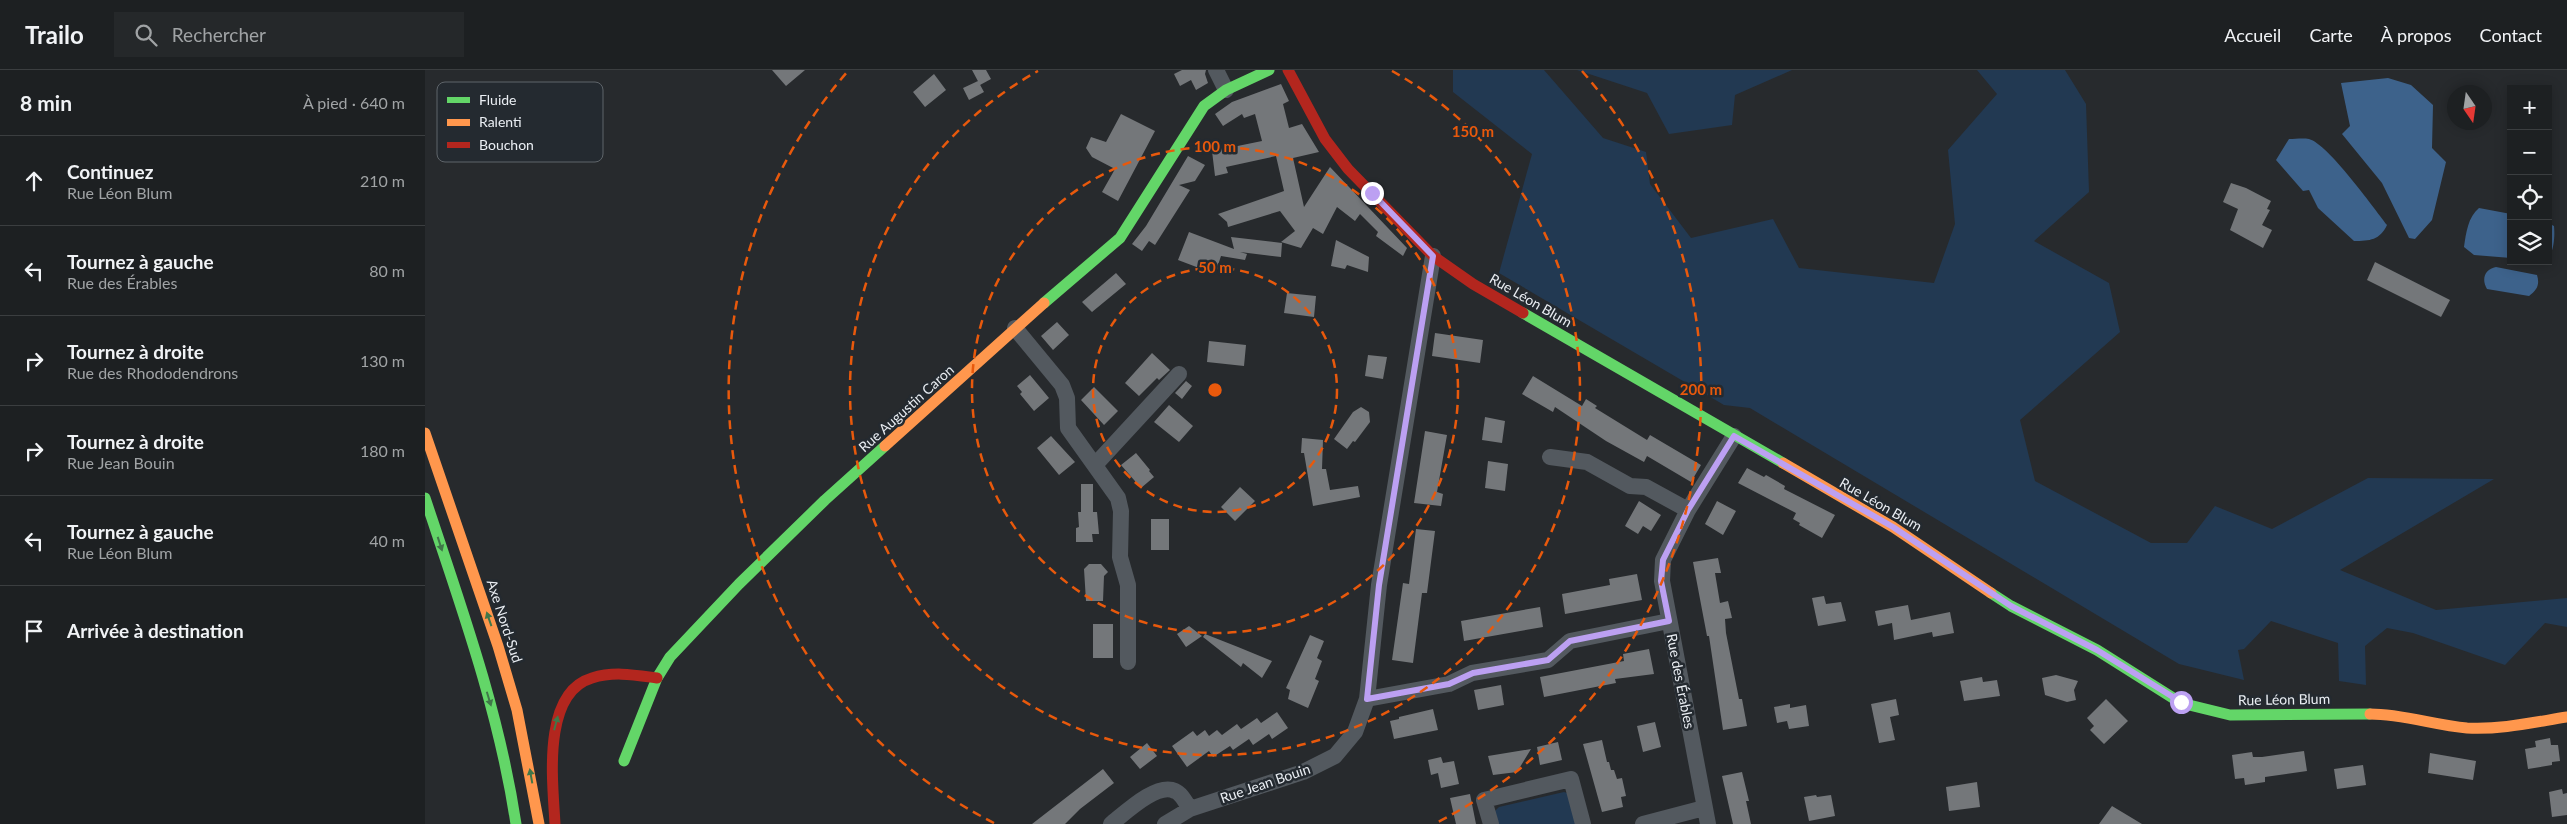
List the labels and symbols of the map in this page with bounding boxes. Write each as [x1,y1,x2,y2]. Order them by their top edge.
legend [437,82,603,162]
north arrow [2447,85,2492,130]
text: Fluide [479,91,517,108]
text: Ralenti [479,113,522,130]
text: 150 m [1452,122,1494,140]
text: Bouchon [479,136,534,153]
text: 100 m [1194,137,1236,155]
route end [1361,182,1384,205]
text: 50 m [1198,258,1232,276]
street label: Rue Léon Blum [1487,270,1575,330]
street label: Rue Augustin Caron [855,361,957,455]
text: 200 m [1680,380,1722,398]
centre of rings [1206,381,1224,399]
street label: Rue Léon Blum [1837,474,1925,534]
one-way arrow [437,537,444,552]
street label: Axe Nord-Sud [484,577,526,665]
one-way arrow [484,611,492,626]
street label: Rue des Érables [1663,632,1699,730]
street label: Rue Léon Blum [2238,690,2330,708]
route start [2170,691,2193,714]
one-way arrow [486,692,494,707]
one-way arrow [553,716,561,731]
street label: Rue Jean Bouin [1218,760,1312,806]
one-way arrow [526,768,534,784]

